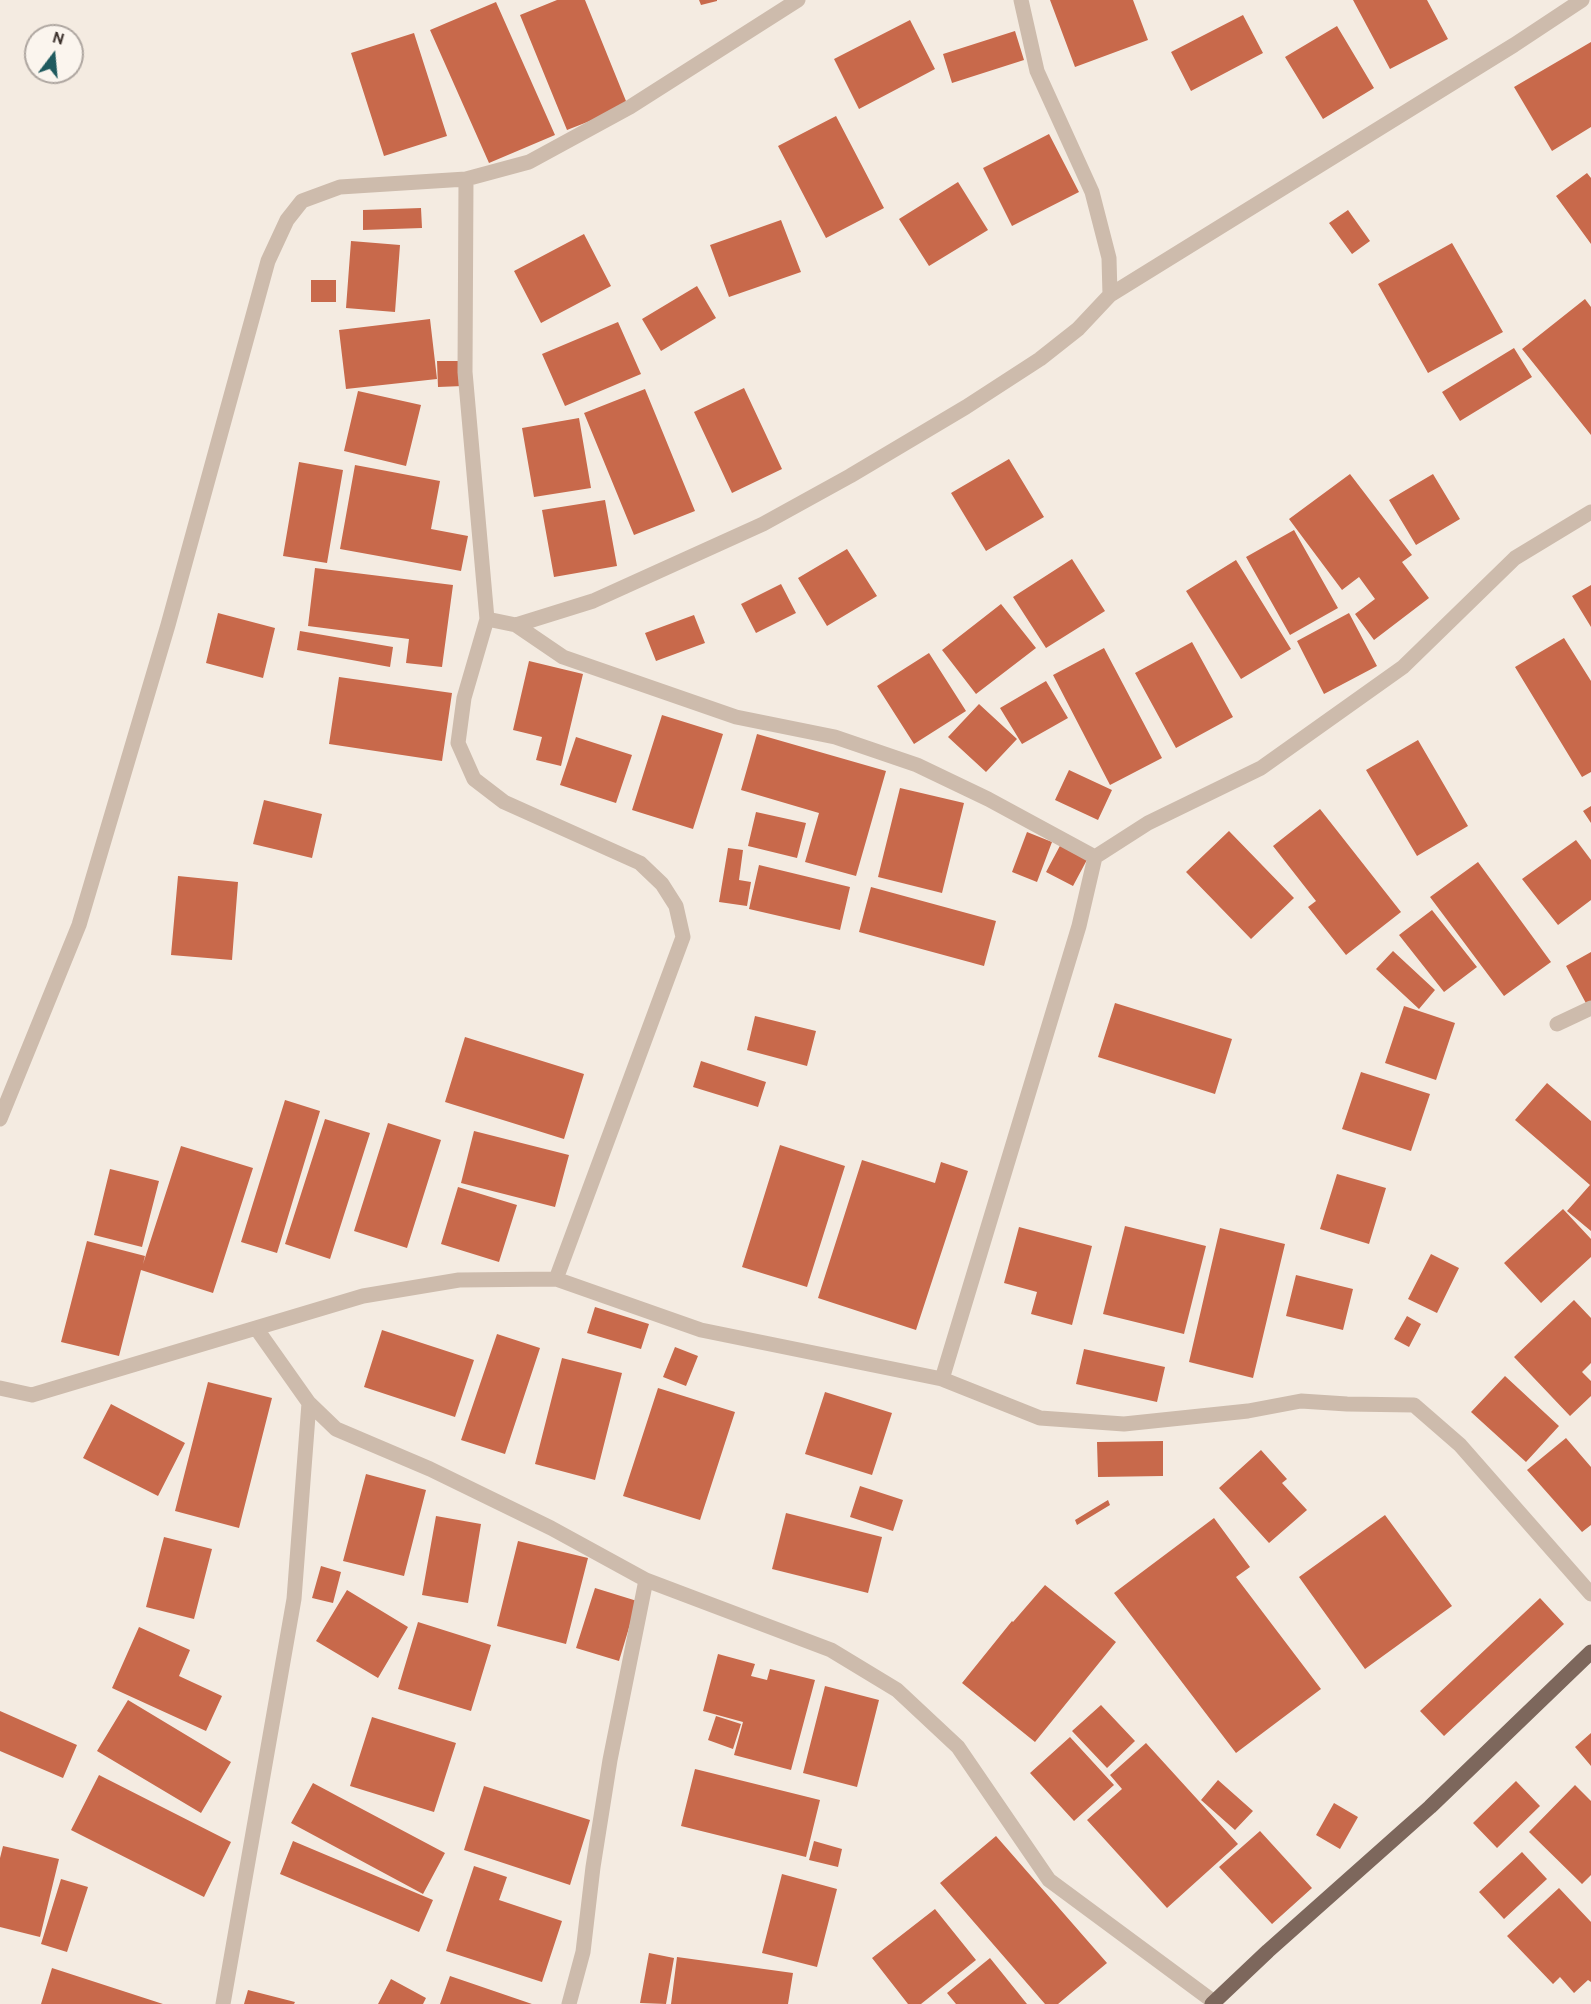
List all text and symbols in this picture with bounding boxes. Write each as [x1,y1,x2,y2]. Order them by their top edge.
north arrow [24,24,84,84]
text: N [50,27,67,49]

